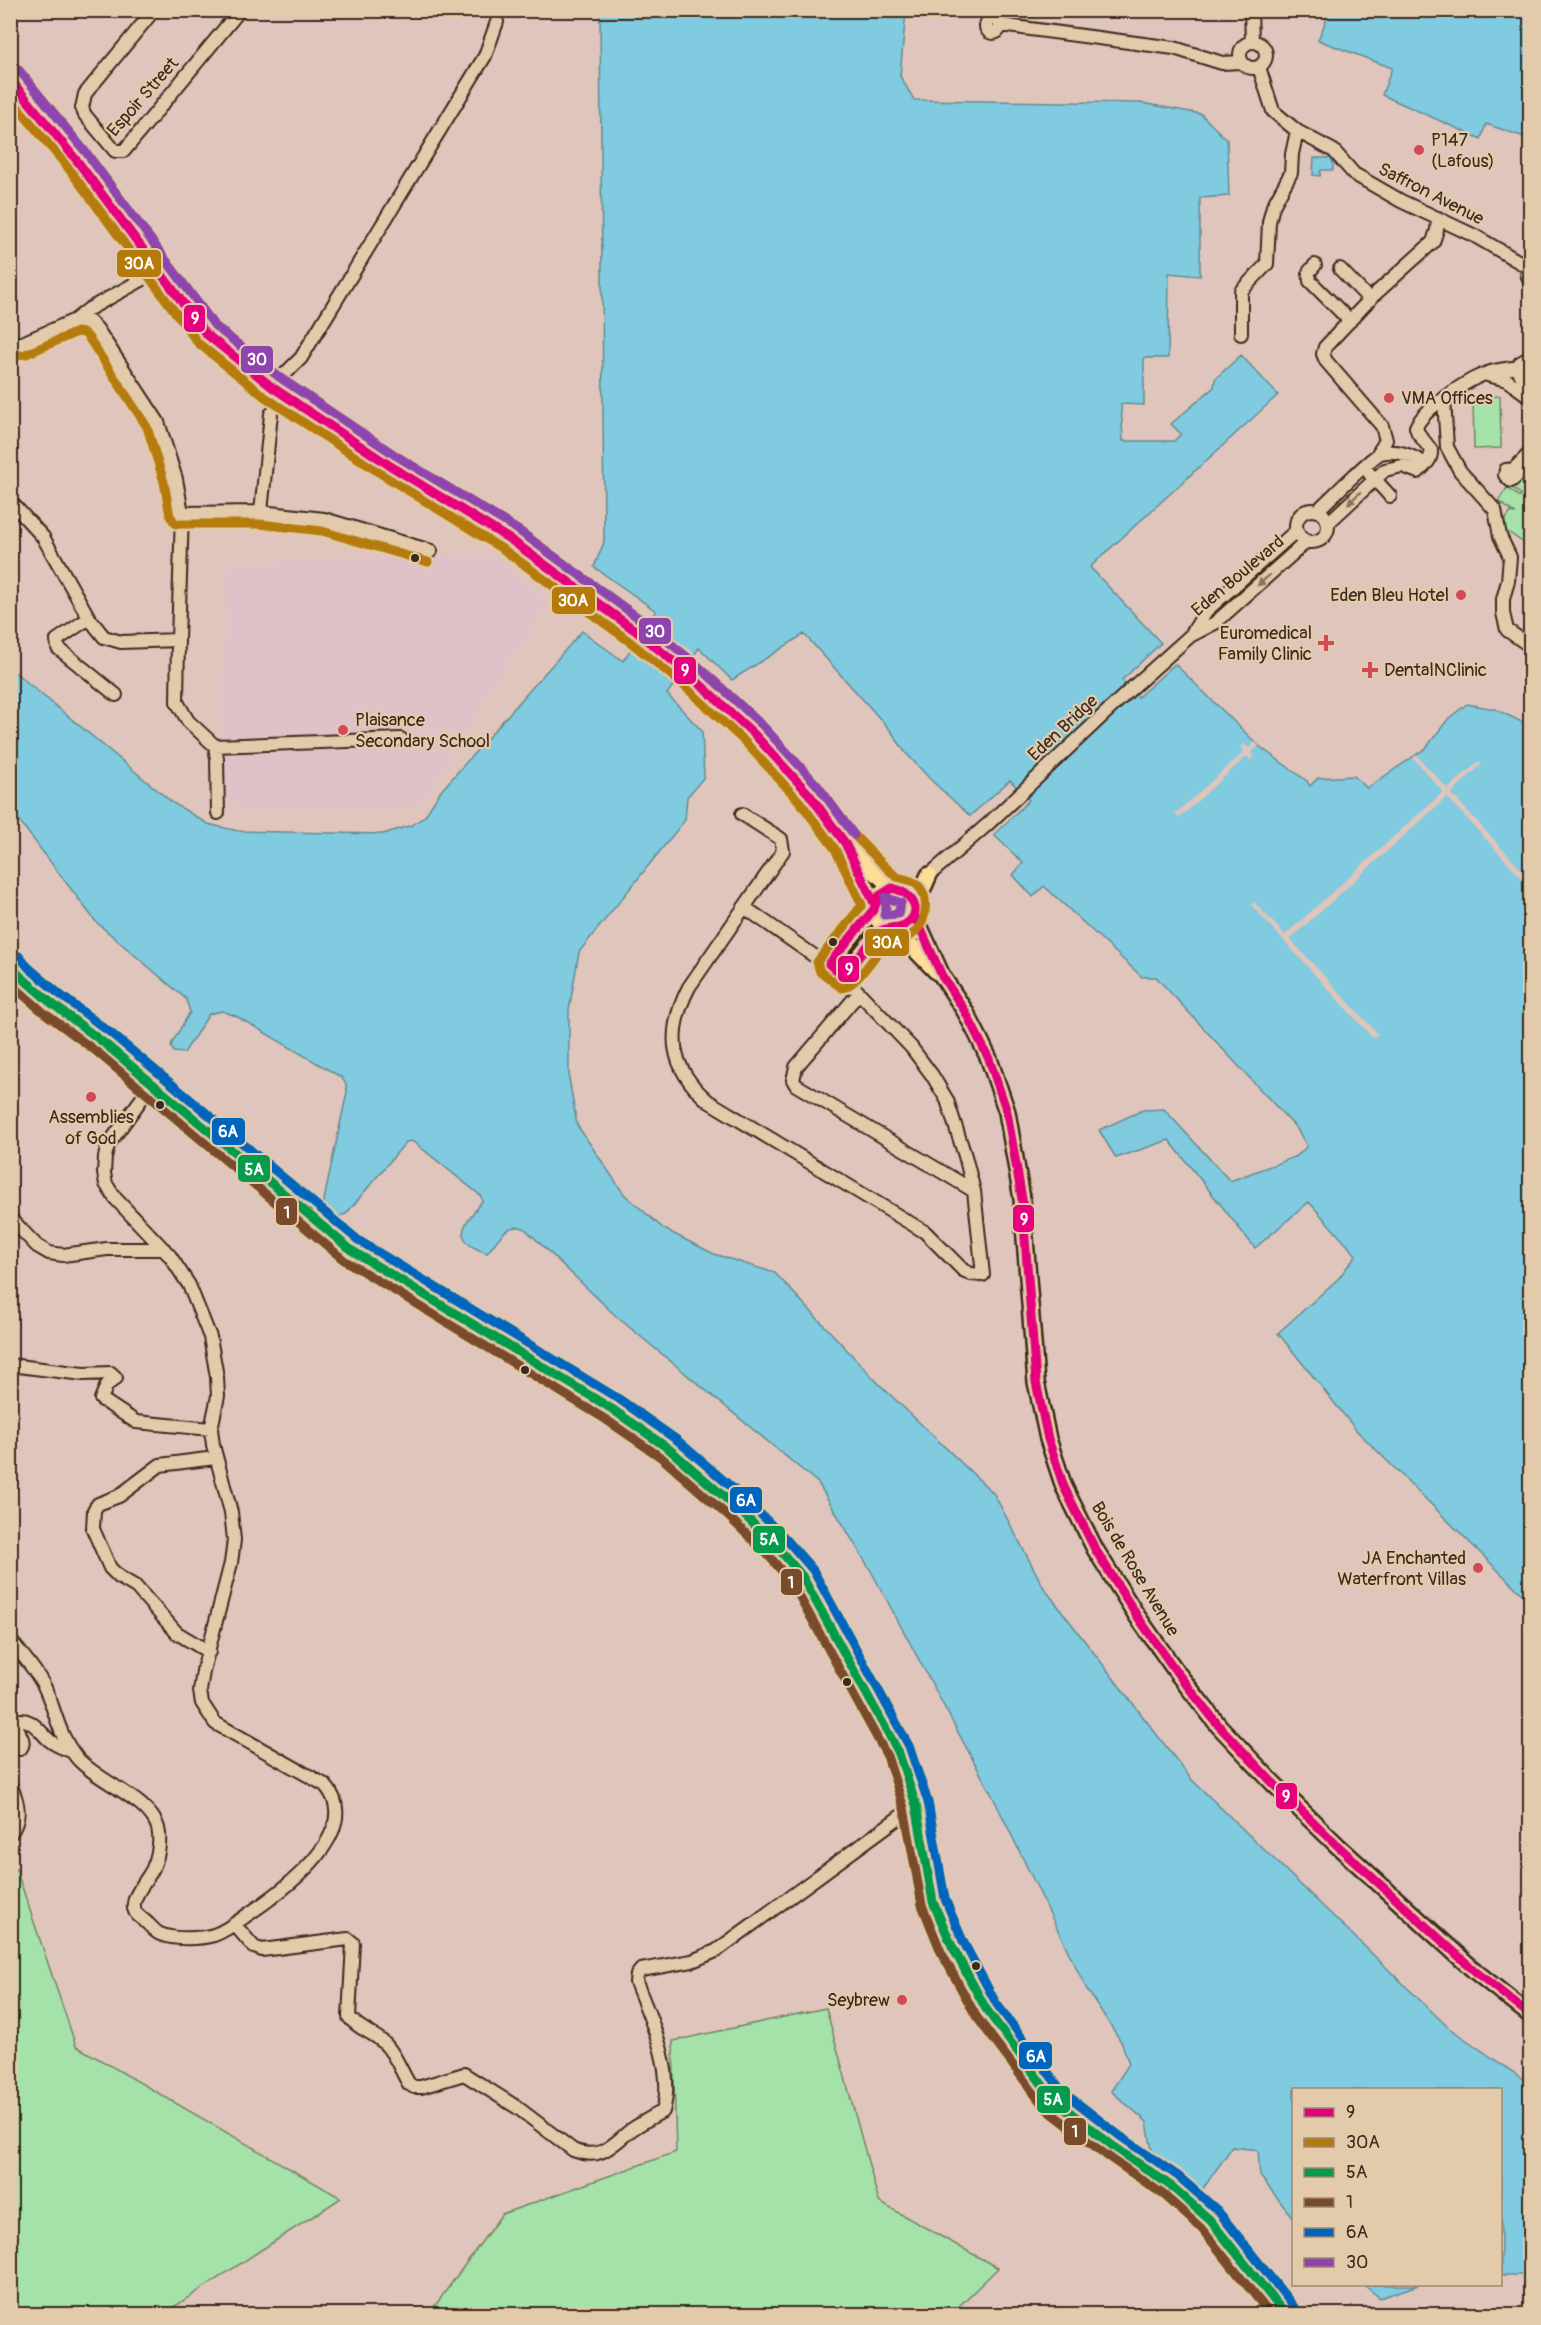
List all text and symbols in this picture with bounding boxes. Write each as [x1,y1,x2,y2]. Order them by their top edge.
street label: Espoir Street [102,52,184,141]
place label: P147 (Lafous) [1431,129,1495,173]
marker: P147 (Lafous) [1412,143,1426,157]
street label: Saffron Avenue [1374,158,1488,231]
line badge: 30A [116,249,162,278]
text: 30A [124,254,155,274]
line badge: 9 [183,304,206,333]
text: 9 [191,309,199,329]
line badge: 30 [240,345,274,374]
text: 30 [247,350,267,370]
place label: VMA Offices [1401,387,1493,410]
marker: VMA Offices [1382,391,1396,405]
one-way arrow [1346,491,1361,505]
street label: Eden Boulevard [1187,530,1289,622]
unlabelled marker [409,552,421,564]
one-way arrow [1256,573,1271,587]
place label: Eden Bleu Hotel [1330,584,1449,607]
line badge: 30A [551,586,596,615]
marker: Eden Bleu Hotel [1454,588,1468,602]
text: 30A [558,591,589,611]
line badge: 30 [638,617,672,645]
text: 30 [645,622,665,642]
place label: Euromedical Family Clinic [1218,622,1312,666]
marker: Euromedical Family Clinic [1317,634,1335,652]
line badge: 9 [673,656,697,685]
place label: DentalNClinic [1384,659,1487,682]
text: 9 [681,661,689,681]
marker: DentalNClinic [1361,661,1379,679]
street label: Eden Bridge [1023,690,1103,766]
place label: Plaisance Secondary School [355,709,490,753]
marker: Plaisance Secondary School [336,723,350,737]
line badge: 30A [864,928,910,957]
text: 30A [872,933,903,953]
unlabelled marker [827,936,839,948]
line badge: 9 [837,955,860,983]
text: 9 [845,960,853,980]
marker: Assemblies of God [84,1090,98,1104]
unlabelled marker [154,1099,166,1111]
place label: Assemblies of God [48,1106,134,1150]
line badge: 6A [211,1117,246,1146]
text: 6A [218,1122,238,1142]
line badge: 5A [237,1154,271,1183]
text: 5A [244,1160,264,1180]
line badge: 1 [275,1197,298,1226]
text: 1 [284,1203,290,1223]
line badge: 9 [1012,1204,1035,1233]
text: 9 [1020,1210,1028,1230]
unlabelled marker [519,1364,531,1376]
line badge: 6A [729,1486,763,1514]
text: 6A [736,1491,756,1511]
street label: Bois de Rose Avenue [1086,1497,1184,1641]
line badge: 5A [752,1525,786,1554]
text: 5A [759,1530,779,1550]
place label: JA Enchanted Waterfront Villas [1337,1547,1466,1591]
marker: JA Enchanted Waterfront Villas [1471,1561,1485,1575]
line badge: 1 [780,1568,803,1596]
text: 1 [788,1573,794,1593]
unlabelled marker [841,1676,853,1688]
line badge: 9 [1275,1782,1298,1810]
text: 9 [1282,1787,1290,1807]
unlabelled marker [970,1960,982,1972]
place label: Seybrew [827,1989,890,2012]
marker: Seybrew [895,1993,909,2007]
line badge: 6A [1018,2041,1053,2070]
text: 6A [1026,2047,1046,2067]
line badge: 5A [1036,2085,1071,2114]
legend [1292,2088,1502,2286]
text: 5A [1043,2090,1063,2110]
text: 9 [1346,2101,1355,2124]
line badge: 1 [1063,2117,1087,2146]
text: 1 [1072,2122,1078,2142]
text: 30A [1346,2131,1380,2154]
text: 5A [1346,2161,1368,2184]
text: 1 [1346,2191,1353,2214]
text: 6A [1346,2221,1368,2244]
text: 30 [1346,2251,1368,2274]

